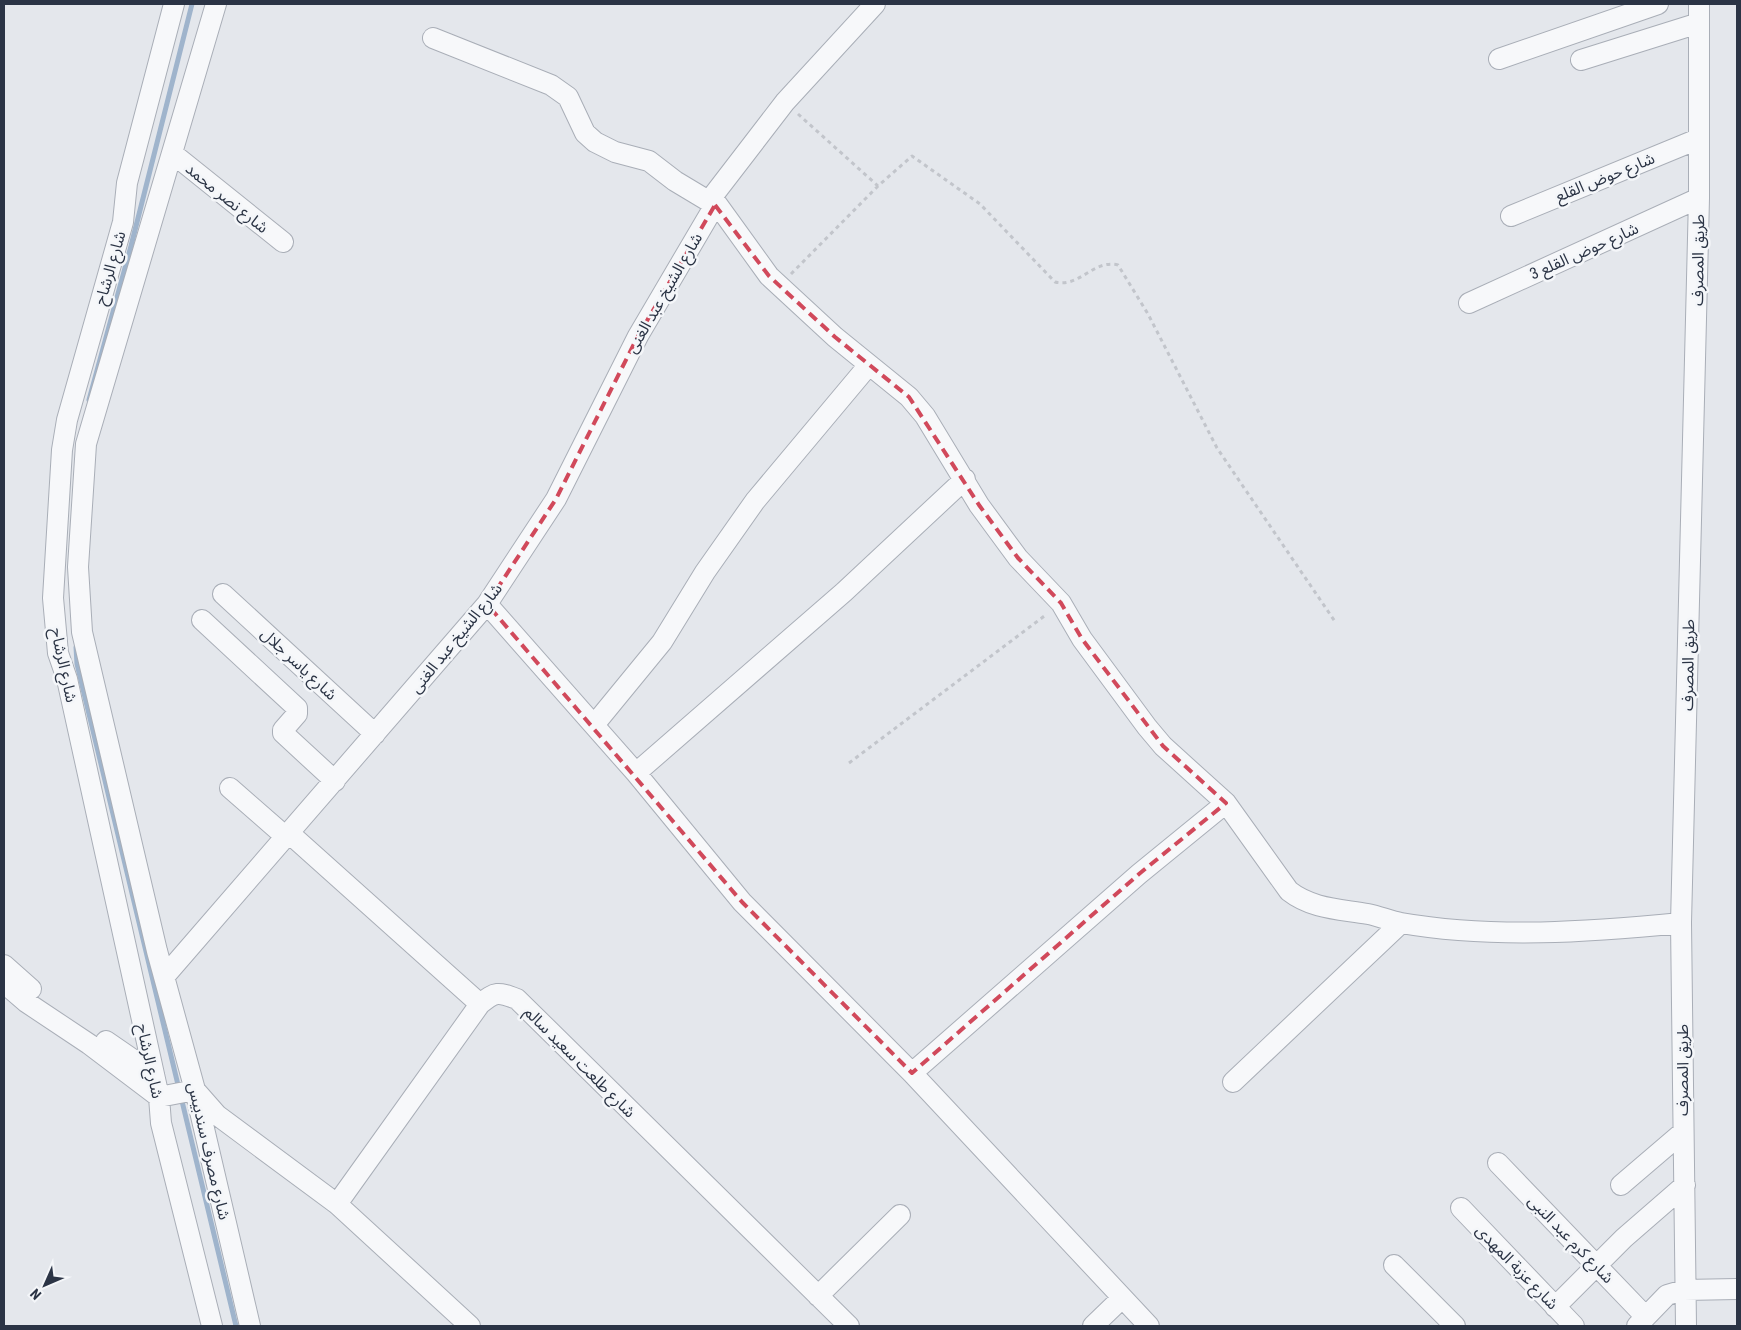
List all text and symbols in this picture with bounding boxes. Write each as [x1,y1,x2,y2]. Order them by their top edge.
street label: شارع حوض القلع [1552,148,1659,208]
street label: شارع نصر محمد [180,159,272,239]
street label: طريق المصرف [1688,214,1709,306]
street label: شارع حوض القلع 3 [1527,218,1643,286]
street label: شارع الرشاح [90,229,133,308]
street label: شارع الشيخ عبد الغنى [622,229,709,358]
street label: شارع الشيخ عبد الغنى [406,579,508,699]
street label: طريق المصرف [1678,619,1699,711]
street label: شارع ياسر جلال [255,624,341,706]
street label: شارع الرشاح [44,626,81,705]
street label: شارع طلعت سعيد سالم [518,1002,640,1124]
street label: شارع الرشاح [130,1022,167,1101]
street label: طريق المصرف [1673,1024,1693,1116]
street label: شارع مصرف سندبيس [181,1080,234,1222]
street label: شارع كرم عبد النبى [1522,1191,1618,1289]
street label: شارع عزبة المهدى [1470,1221,1562,1315]
north arrow [20,1260,70,1310]
text: N [27,1286,44,1303]

